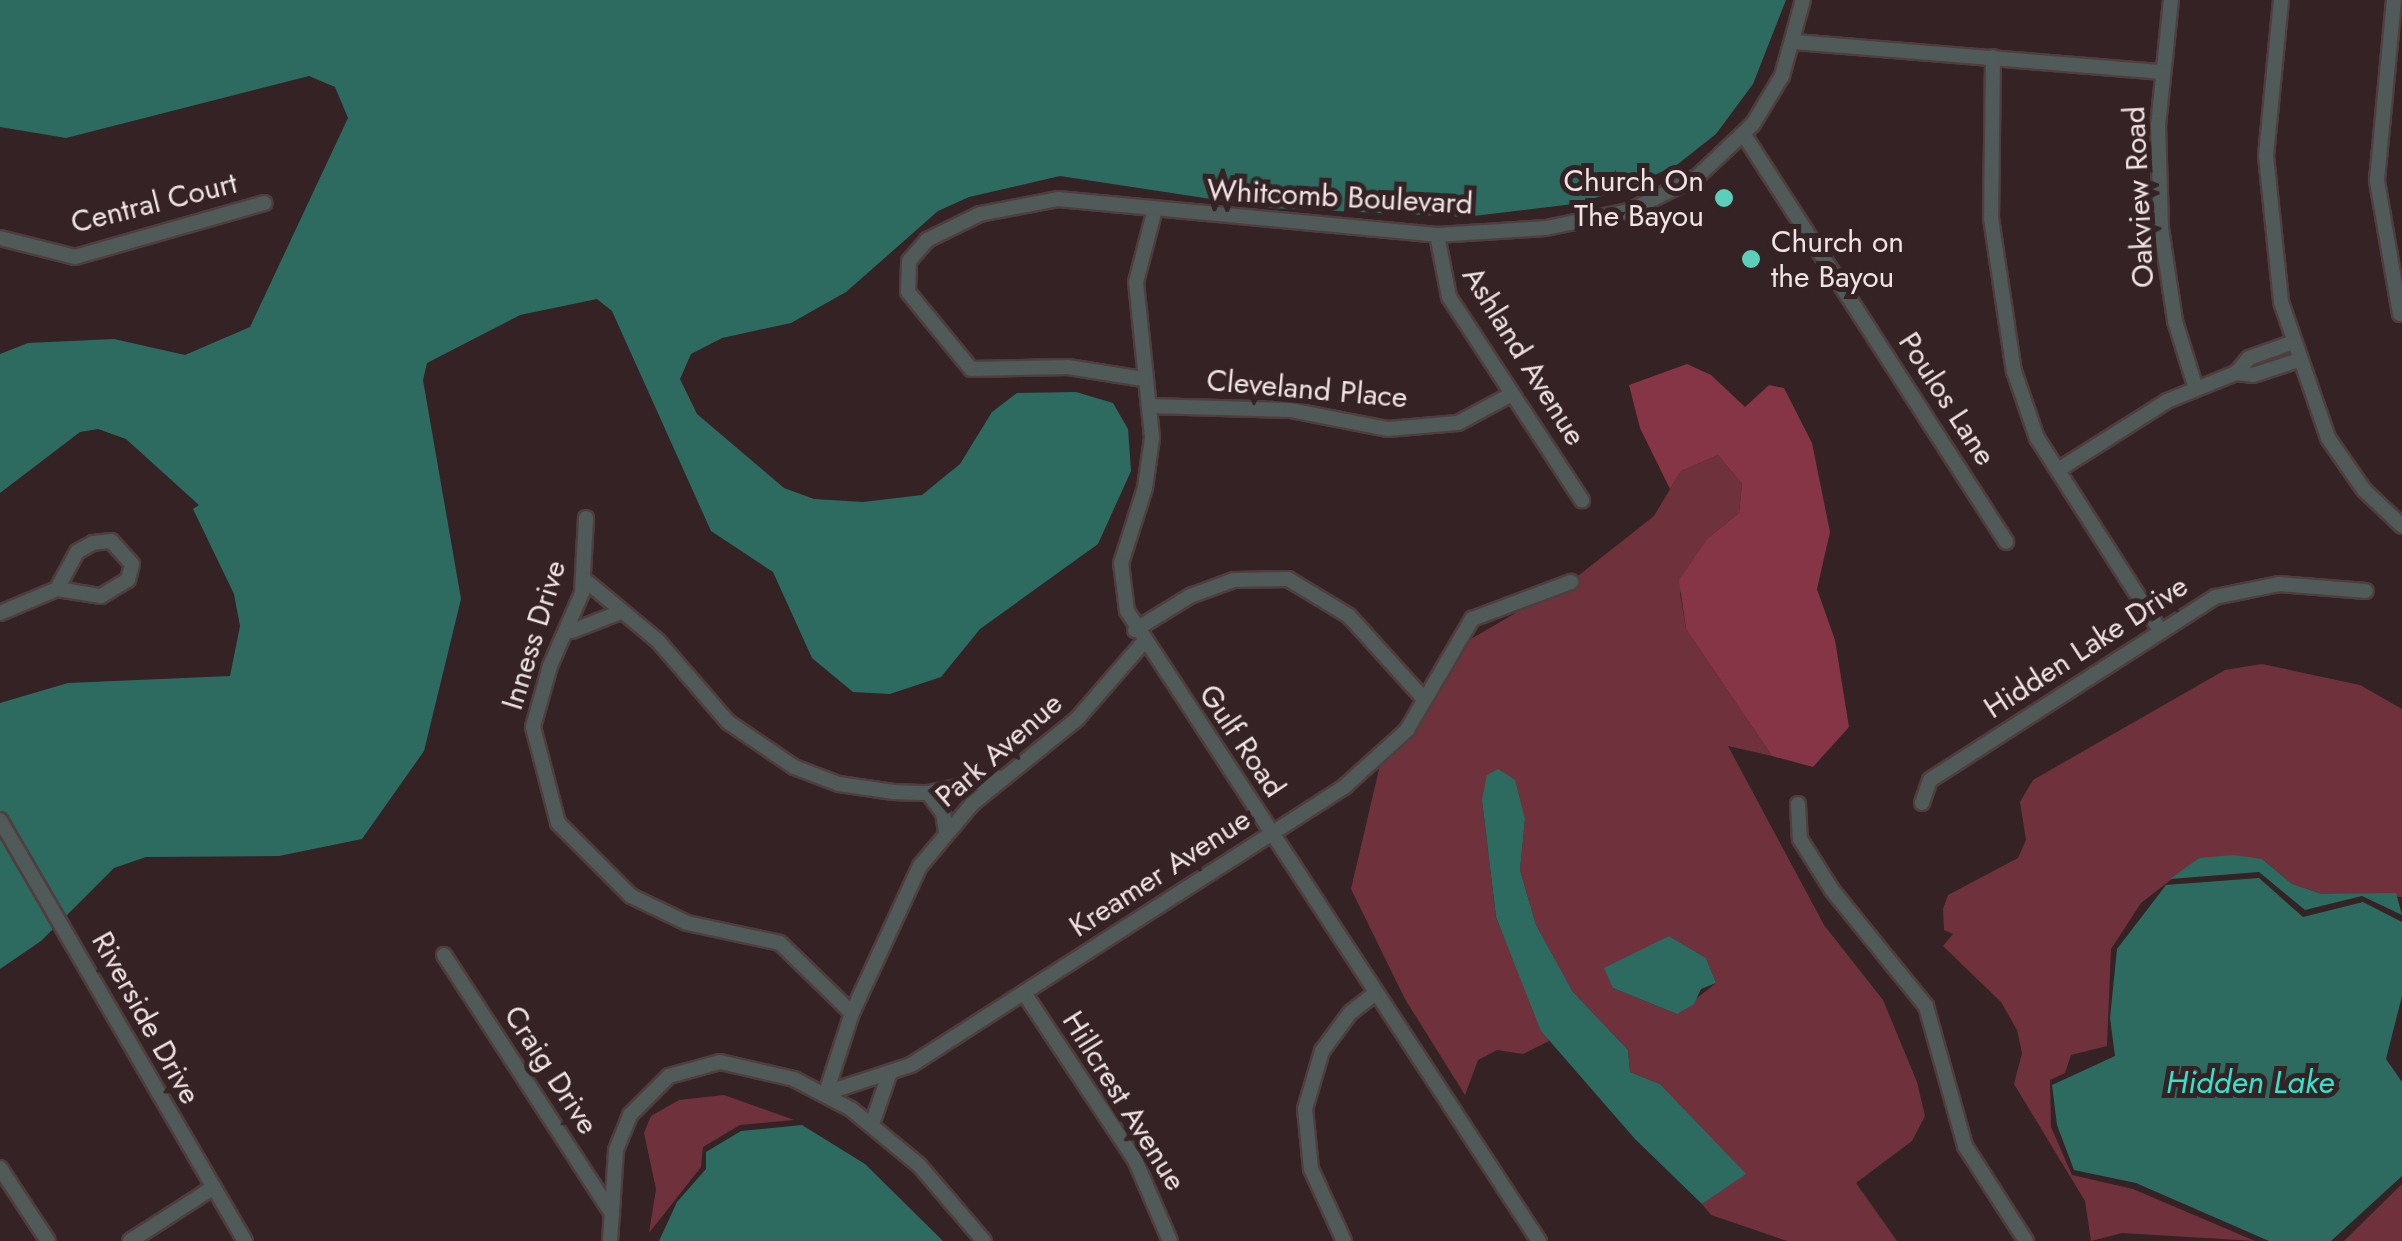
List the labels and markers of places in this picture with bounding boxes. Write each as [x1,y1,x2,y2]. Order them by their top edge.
place label: Church On The Bayou [1564,163,1704,234]
marker: Church On The Bayou [1713,187,1735,209]
place label: Church on the Bayou [1771,224,1904,294]
marker: Church on the Bayou [1740,248,1762,270]

